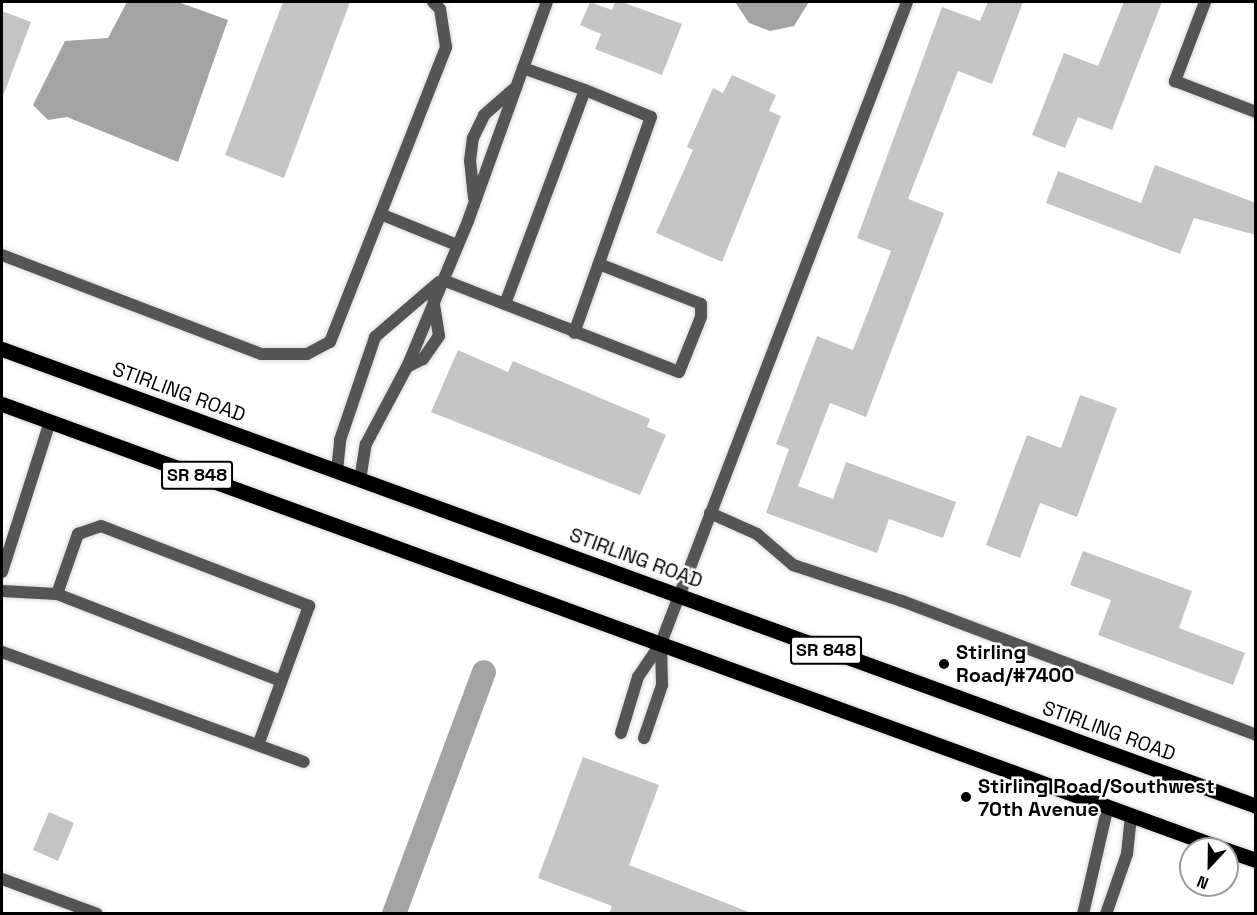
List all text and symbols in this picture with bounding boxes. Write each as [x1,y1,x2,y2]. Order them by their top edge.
street label: STIRLING ROAD [109,357,249,427]
road number: SR 848 [161,460,233,490]
street label: STIRLING ROAD [566,523,706,593]
road number: SR 848 [790,635,862,665]
place label: Stirling Road/#7400 [956,640,1074,687]
marker: Stirling Road/#7400 [937,657,951,671]
street label: STIRLING ROAD [1039,696,1179,766]
place label: Stirling Road/Southwest 70th Avenue [978,774,1215,821]
marker: Stirling Road/Southwest 70th Avenue [959,790,973,804]
north arrow [1179,837,1239,897]
text: N [1194,871,1212,894]

